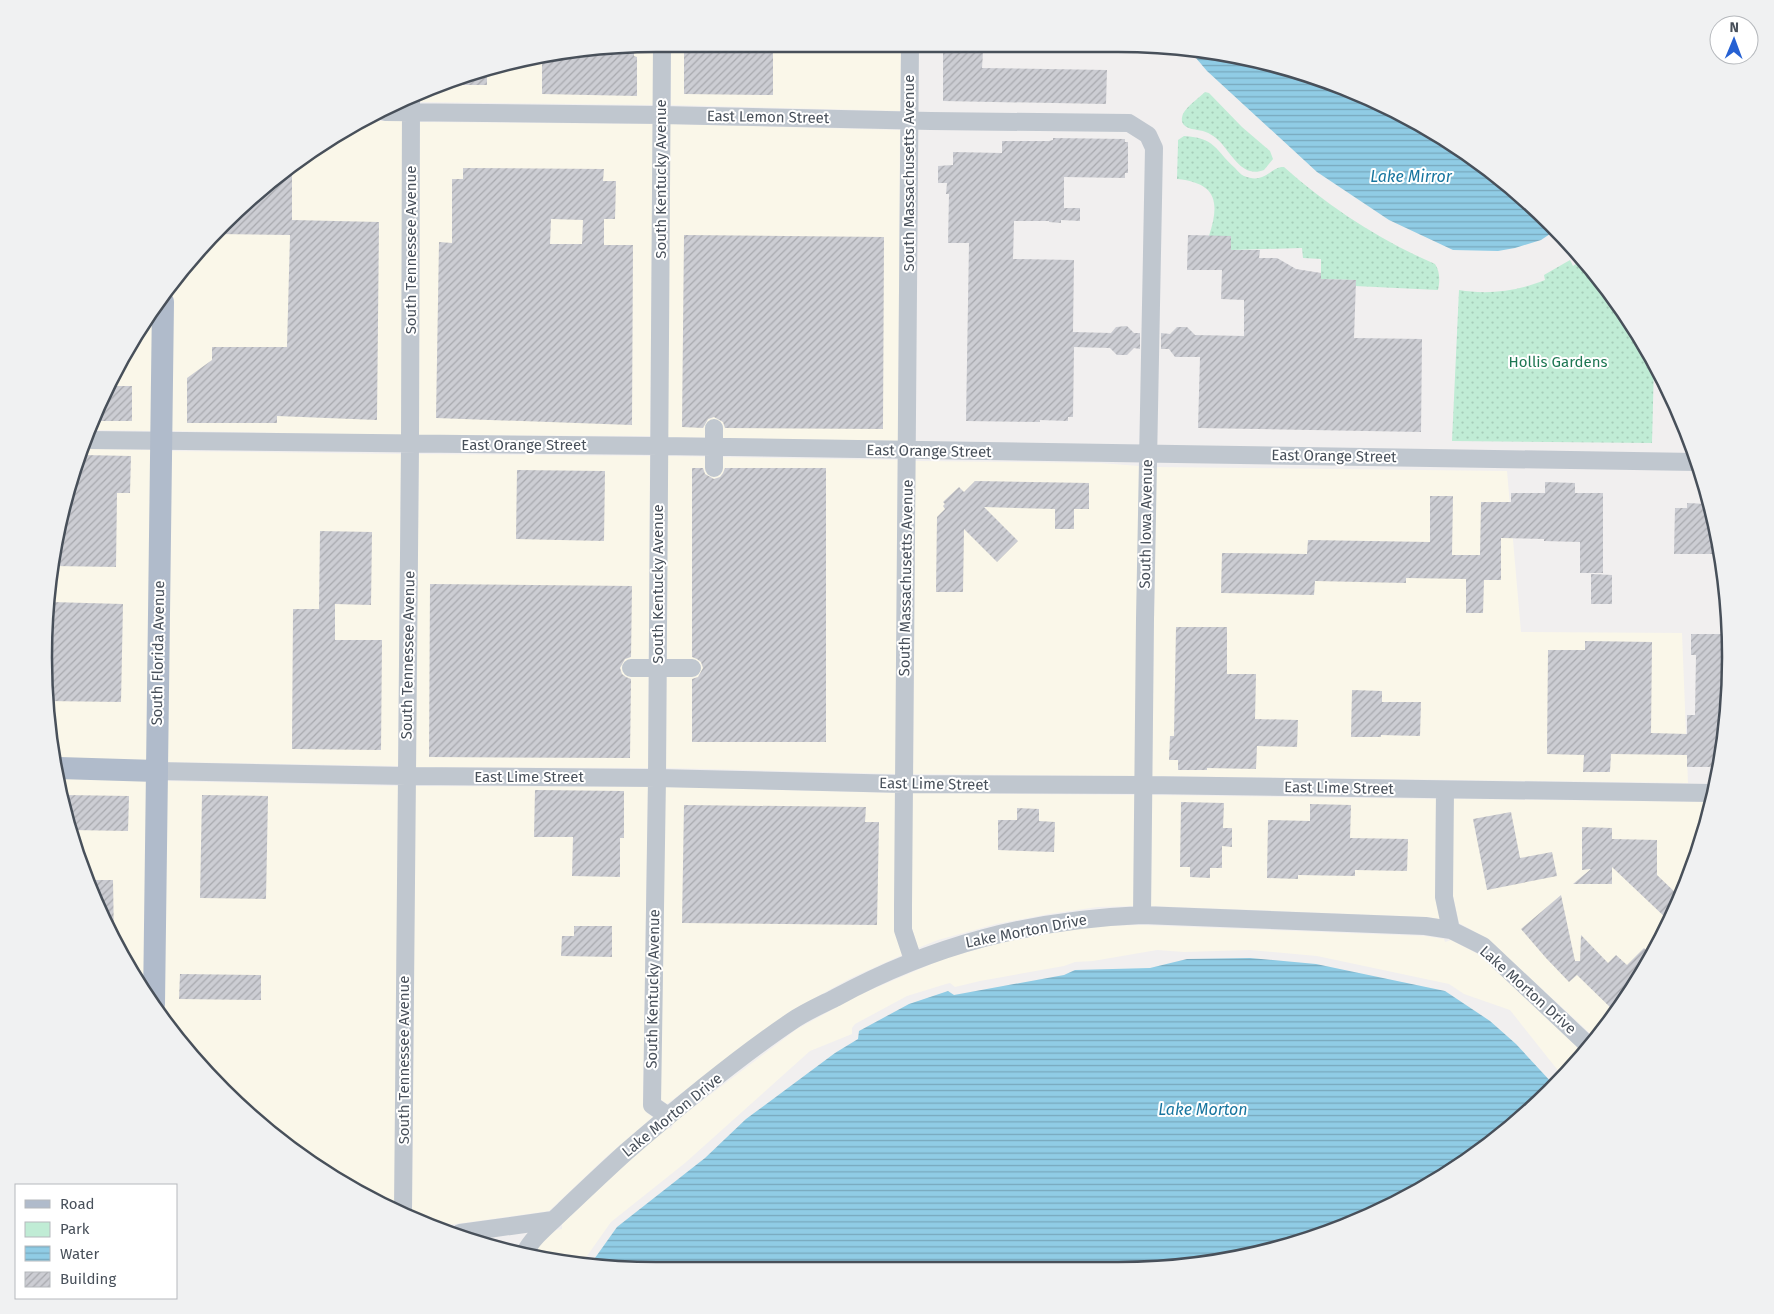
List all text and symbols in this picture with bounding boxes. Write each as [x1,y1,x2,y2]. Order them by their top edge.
north arrow [1709,15,1759,65]
text: N [1729,19,1739,36]
street label: South Massachusetts Avenue [900,75,918,271]
street label: South Kentucky Avenue [652,99,670,259]
street label: East Lemon Street [707,107,830,127]
street label: South Tennessee Avenue [402,166,420,334]
water label: Lake Mirror [1370,167,1453,186]
park label: Hollis Gardens [1509,353,1607,371]
street label: East Orange Street [461,436,587,454]
street label: East Orange Street [866,441,992,461]
street label: East Orange Street [1271,446,1397,466]
street label: South Iowa Avenue [1136,459,1156,589]
street label: South Massachusetts Avenue [895,479,917,677]
street label: South Kentucky Avenue [649,504,667,664]
street label: South Tennessee Avenue [398,571,418,739]
street label: South Florida Avenue [148,580,168,726]
street label: East Lime Street [474,768,584,786]
street label: East Lime Street [879,774,990,794]
street label: East Lime Street [1284,778,1395,798]
street label: South Kentucky Avenue [643,909,663,1069]
street label: Lake Morton Drive [964,910,1088,952]
street label: Lake Morton Drive [1476,942,1580,1038]
street label: South Tennessee Avenue [395,976,413,1144]
street label: Lake Morton Drive [618,1069,726,1161]
water label: Lake Morton [1158,1100,1248,1119]
legend [15,1184,178,1299]
text: Road [60,1195,95,1213]
text: Park [60,1220,90,1238]
text: Water [60,1245,99,1263]
text: Building [60,1270,116,1288]

